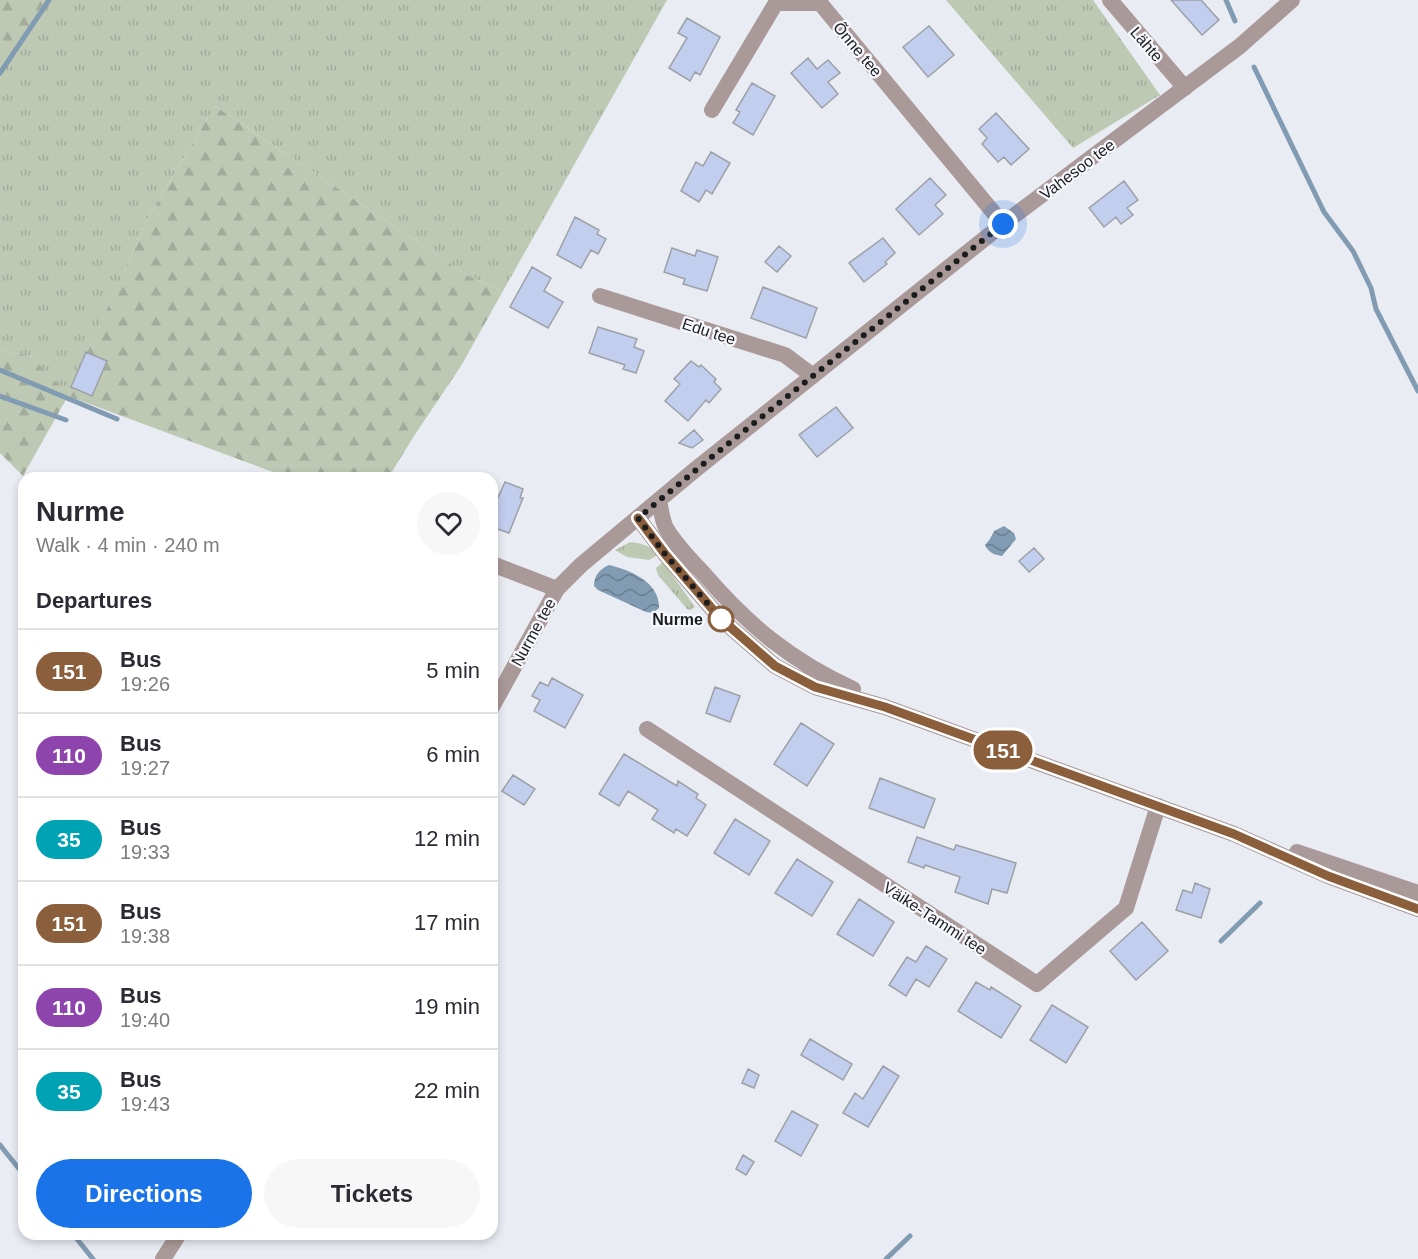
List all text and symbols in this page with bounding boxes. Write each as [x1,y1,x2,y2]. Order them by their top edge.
street label: Õnne tee [830,17,887,80]
street label: Lähte [1127,24,1166,65]
street label: Vahesoo tee [1037,136,1118,203]
your location [988,209,1018,239]
street label: Edu tee [680,315,738,348]
button: heart [417,492,480,555]
text: Nurme [36,496,125,527]
text: Walk · 4 min · 240 m [36,534,220,556]
text: Departures [36,588,152,613]
street label: Nurme tee [508,595,559,669]
marker: Nurme [708,606,734,632]
place label: Nurme [652,611,703,628]
text: Bus [120,647,162,672]
text: 5 min [426,658,480,683]
text: 151 [51,660,87,683]
text: 19:26 [120,673,170,695]
line badge: 151 [968,730,1038,770]
text: Bus [120,731,162,756]
text: 151 [985,739,1021,762]
text: 6 min [426,742,480,767]
text: 110 [52,744,86,767]
text: 19:27 [120,757,170,779]
text: Bus [120,815,162,840]
text: 12 min [414,826,480,851]
text: 35 [57,828,81,851]
text: 19:33 [120,841,170,863]
street label: Väike-Tammi tee [880,879,989,958]
text: Bus [120,899,162,924]
text: 17 min [414,910,480,935]
text: 151 [51,912,87,935]
text: 19:38 [120,925,170,947]
text: Bus [120,983,162,1008]
text: 19 min [414,994,480,1019]
text: 110 [52,996,86,1019]
text: 19:40 [120,1009,170,1031]
text: Bus [120,1067,162,1092]
text: 22 min [414,1078,480,1103]
text: 35 [57,1080,81,1103]
text: 19:43 [120,1093,170,1115]
button: Directions [36,1159,252,1228]
button: Tickets [264,1159,480,1228]

